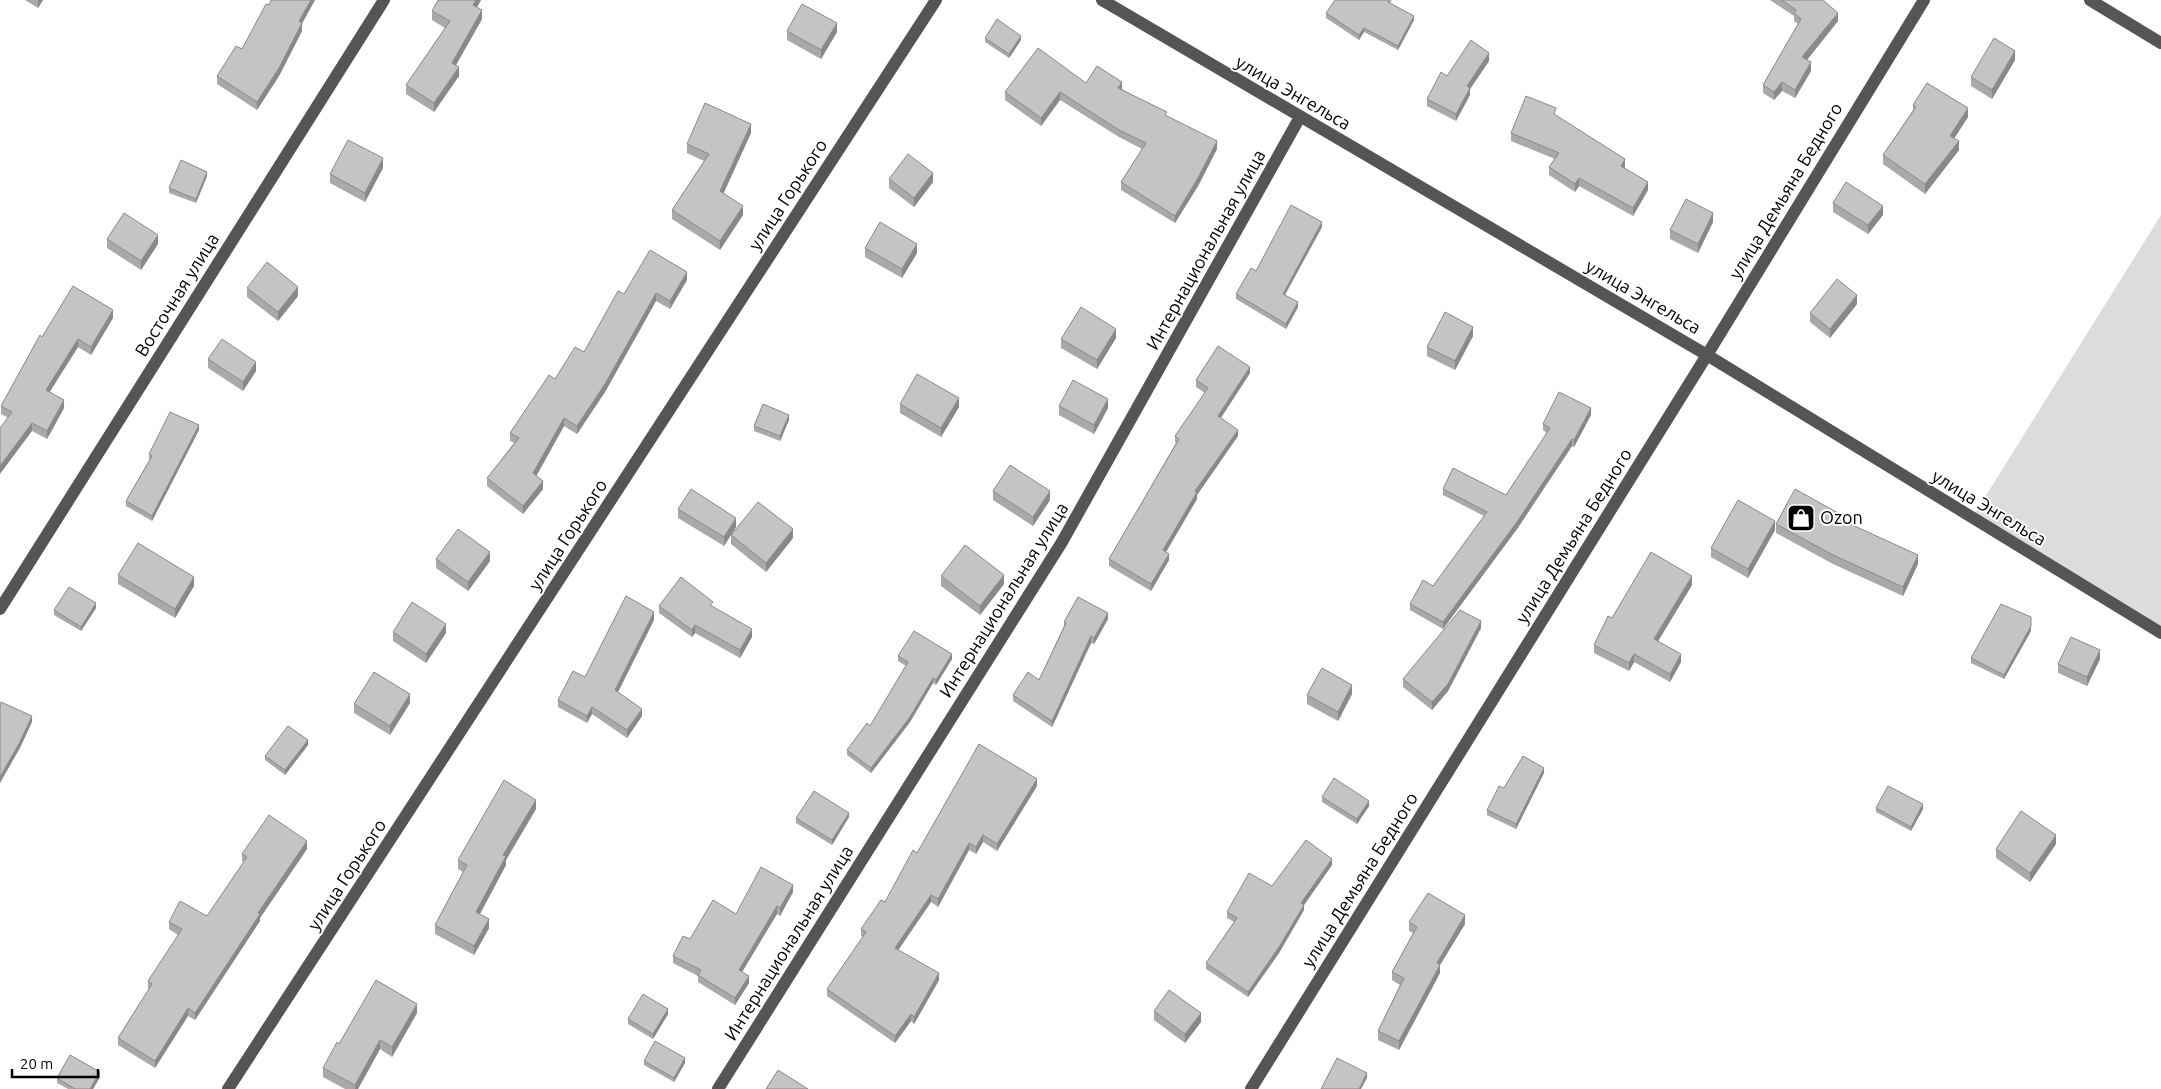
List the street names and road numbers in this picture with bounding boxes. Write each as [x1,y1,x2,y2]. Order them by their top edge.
street label: улица Энгельса [1232,51,1355,133]
street label: улица Демьяна Бедного [1724,99,1846,282]
street label: улица Горького [744,135,830,254]
street label: Интернациональная улица [1142,146,1269,353]
street label: Восточная улица [130,229,222,360]
street label: улица Энгельса [1582,255,1705,337]
street label: улица Демьяна Бедного [1511,444,1635,627]
street label: улица Энгельса [1929,465,2050,549]
street label: улица Горького [524,475,610,594]
street label: Интернациональная улица [935,498,1071,700]
street label: улица Демьяна Бедного [1297,788,1421,971]
street label: улица Горького [303,815,389,934]
street label: Интернациональная улица [720,841,856,1043]

